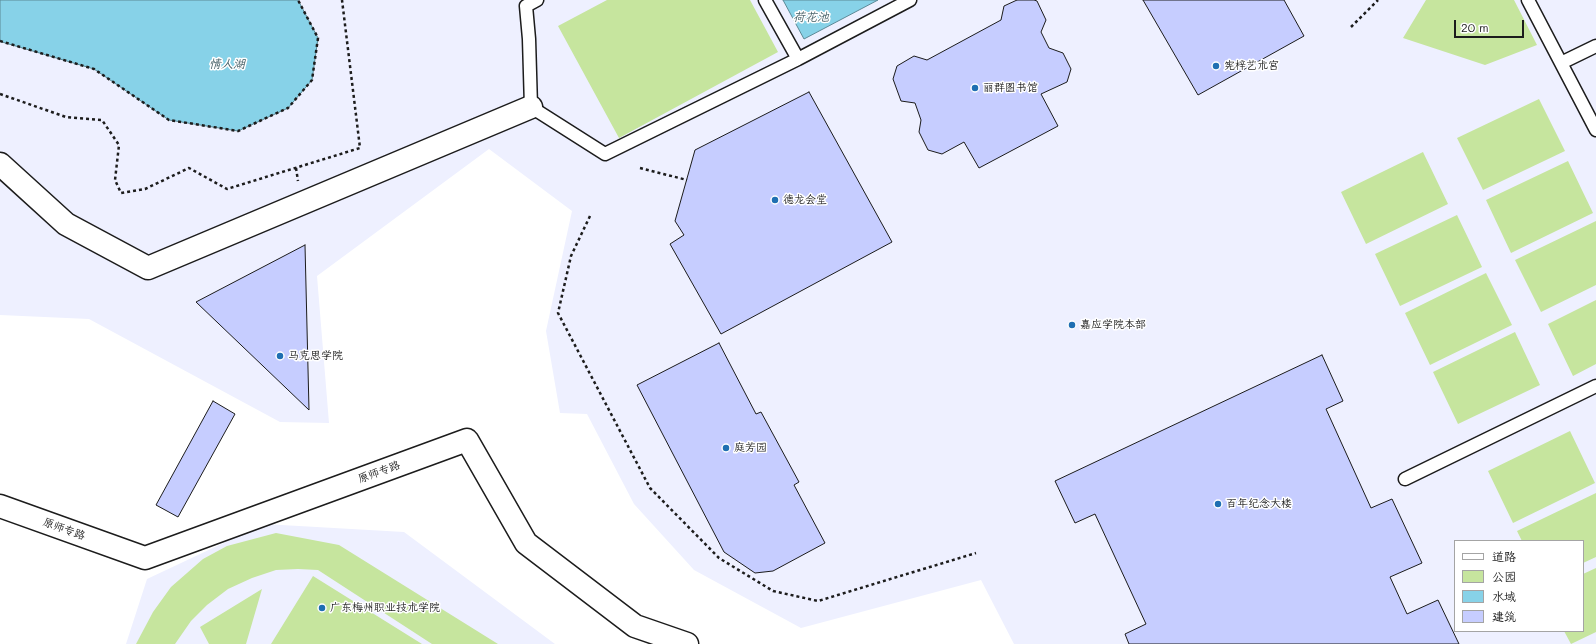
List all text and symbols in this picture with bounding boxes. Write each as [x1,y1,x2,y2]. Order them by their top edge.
water label: 荷花池 [793,10,829,24]
scale bar [1456,12,1526,38]
text: 20 m [1461,19,1489,35]
water label: 情人湖 [209,57,245,71]
place label: 宪梓艺术宫 [1224,59,1279,73]
marker: 宪梓艺术宫 [1211,61,1221,71]
place label: 丽群图书馆 [983,81,1038,95]
marker: 丽群图书馆 [970,83,980,93]
place label: 德龙会堂 [783,193,827,207]
marker: 德龙会堂 [770,195,780,205]
place label: 嘉应学院本部 [1080,318,1146,332]
marker: 嘉应学院本部 [1067,320,1077,330]
place label: 马克思学院 [288,349,343,363]
marker: 马克思学院 [275,351,285,361]
place label: 庭芳园 [734,441,767,455]
marker: 庭芳园 [721,443,731,453]
street label: 原师专路 [356,458,402,486]
place label: 百年纪念大楼 [1226,497,1292,511]
marker: 百年纪念大楼 [1213,499,1223,509]
street label: 原师专路 [41,515,87,543]
legend [1454,540,1584,632]
text: 道路 [1492,548,1516,564]
text: 公园 [1492,568,1516,584]
text: 水域 [1492,588,1516,604]
place label: 广东梅州职业技术学院 [330,601,440,615]
marker: 广东梅州职业技术学院 [317,603,327,613]
text: 建筑 [1492,608,1516,624]

